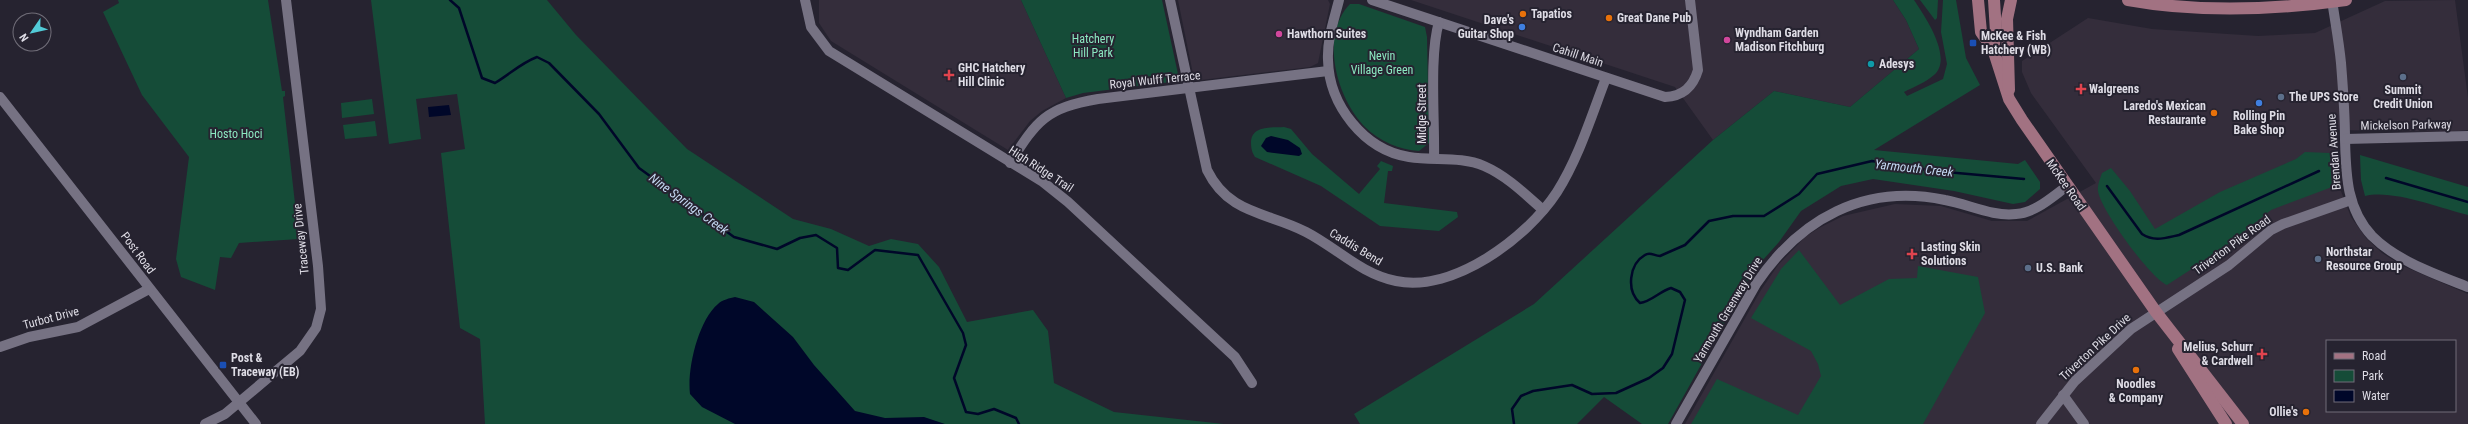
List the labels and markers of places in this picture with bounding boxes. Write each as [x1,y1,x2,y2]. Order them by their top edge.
place label: Tapatios [1531,7,1572,21]
marker: Tapatios [1518,9,1528,19]
place label: Great Dane Pub [1617,11,1691,25]
place label: Dave's Guitar Shop [1458,13,1515,41]
marker: Great Dane Pub [1604,13,1614,23]
marker: Dave's Guitar Shop [1517,22,1527,32]
place label: Wyndham Garden Madison Fitchburg [1735,26,1824,54]
place label: Hawthorn Suites [1287,27,1367,41]
marker: Hawthorn Suites [1274,29,1284,39]
place label: McKee & Fish Hatchery (WB) [1981,29,2051,57]
marker: Wyndham Garden Madison Fitchburg [1722,35,1732,45]
marker: McKee & Fish Hatchery (WB) [1968,38,1978,48]
place label: Adesys [1879,57,1915,71]
marker: Adesys [1866,59,1876,69]
place label: GHC Hatchery Hill Clinic [958,61,1026,89]
marker: GHC Hatchery Hill Clinic [943,69,955,81]
marker: Summit Credit Union [2398,72,2408,82]
place label: Walgreens [2089,82,2140,96]
place label: Summit Credit Union [2373,83,2433,111]
marker: Walgreens [2076,84,2086,94]
place label: The UPS Store [2289,90,2359,104]
marker: The UPS Store [2276,92,2286,102]
marker: Rolling Pin Bake Shop [2254,98,2264,108]
place label: Laredo's Mexican Restaurante [2124,99,2206,127]
marker: Laredo's Mexican Restaurante [2209,108,2219,118]
place label: Rolling Pin Bake Shop [2233,109,2285,137]
place label: Lasting Skin Solutions [1921,240,1980,268]
place label: Northstar Resource Group [2326,245,2402,273]
marker: Lasting Skin Solutions [1906,248,1918,260]
marker: Northstar Resource Group [2313,254,2323,264]
place label: U.S. Bank [2036,261,2083,275]
marker: U.S. Bank [2023,263,2033,273]
place label: Melius, Schurr & Cardwell [2183,340,2253,368]
marker: Melius, Schurr & Cardwell [2256,348,2268,360]
place label: Post & Traceway (EB) [231,351,300,379]
marker: Post & Traceway (EB) [218,360,228,370]
marker: Noodles & Company [2131,365,2141,375]
place label: Noodles & Company [2109,377,2164,405]
place label: Ollie's [2269,405,2299,419]
marker: Ollie's [2301,407,2311,417]

